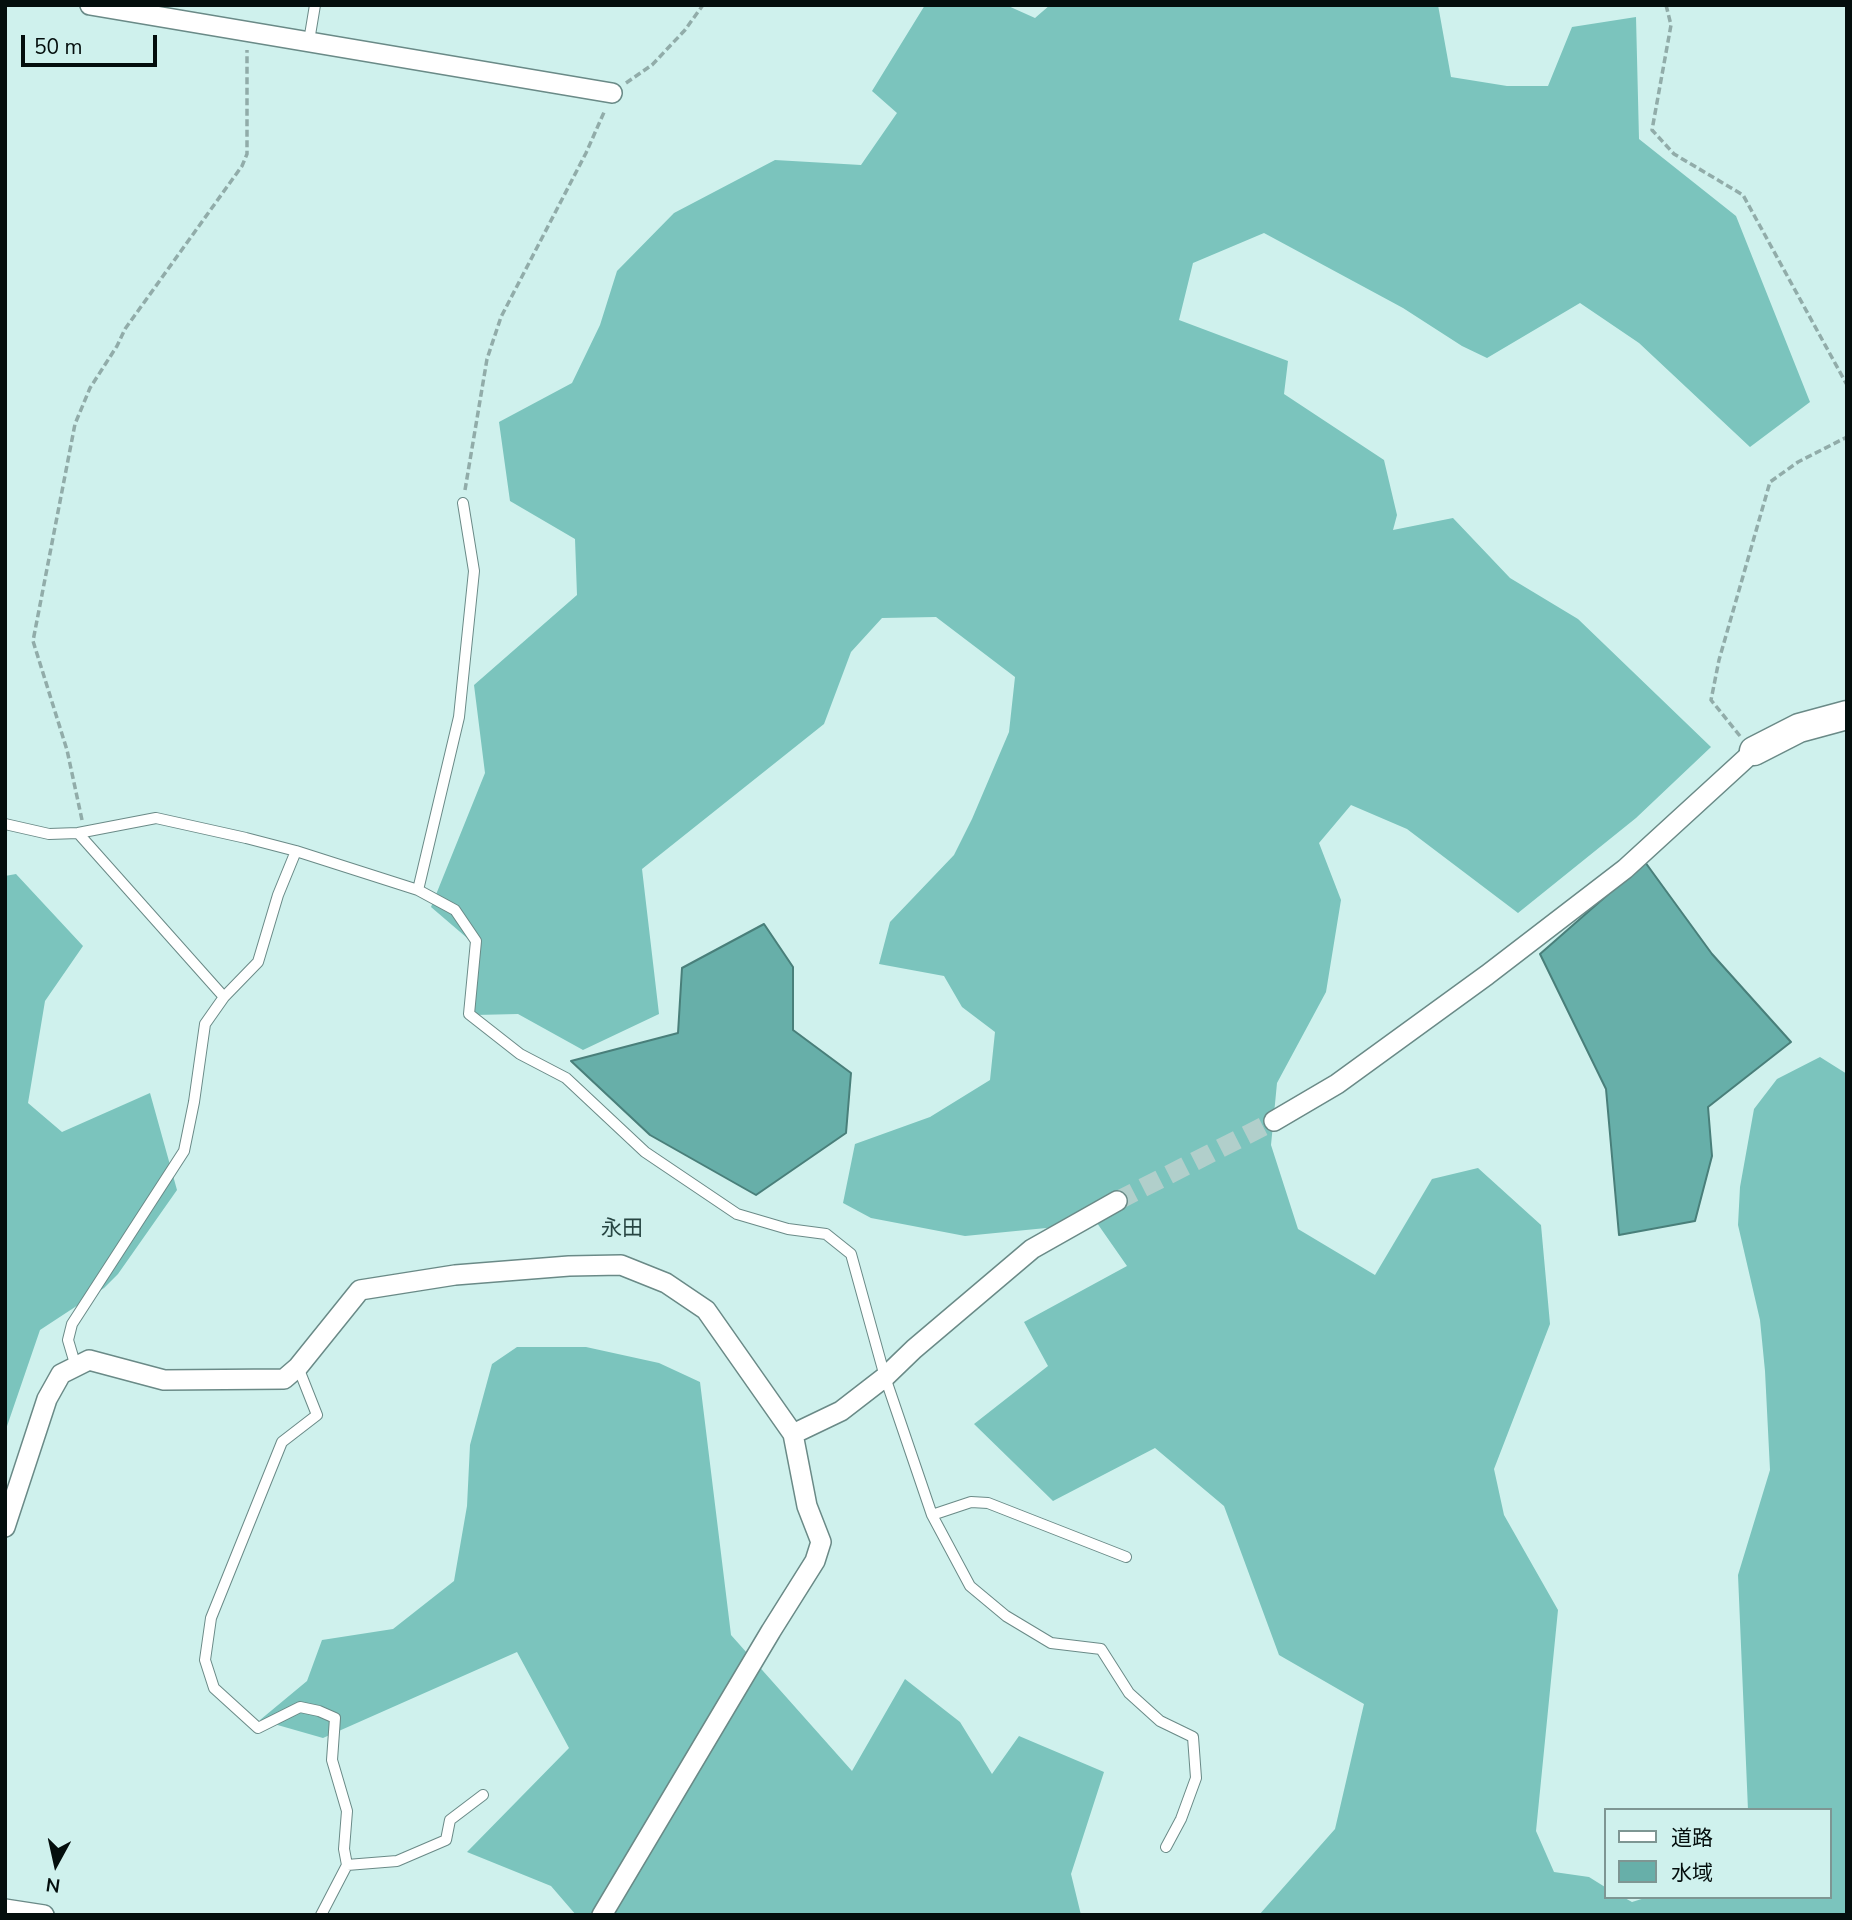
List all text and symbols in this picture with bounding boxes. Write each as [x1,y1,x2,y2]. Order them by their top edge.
scale bar [24,21,161,65]
text: 50 m [34,33,83,61]
district label: 永田 [601,1217,643,1243]
legend [1604,1808,1831,1899]
text: 道路 [1671,1824,1713,1852]
north arrow [21,1829,91,1899]
text: 水域 [1671,1859,1713,1887]
text: N [44,1871,62,1899]

